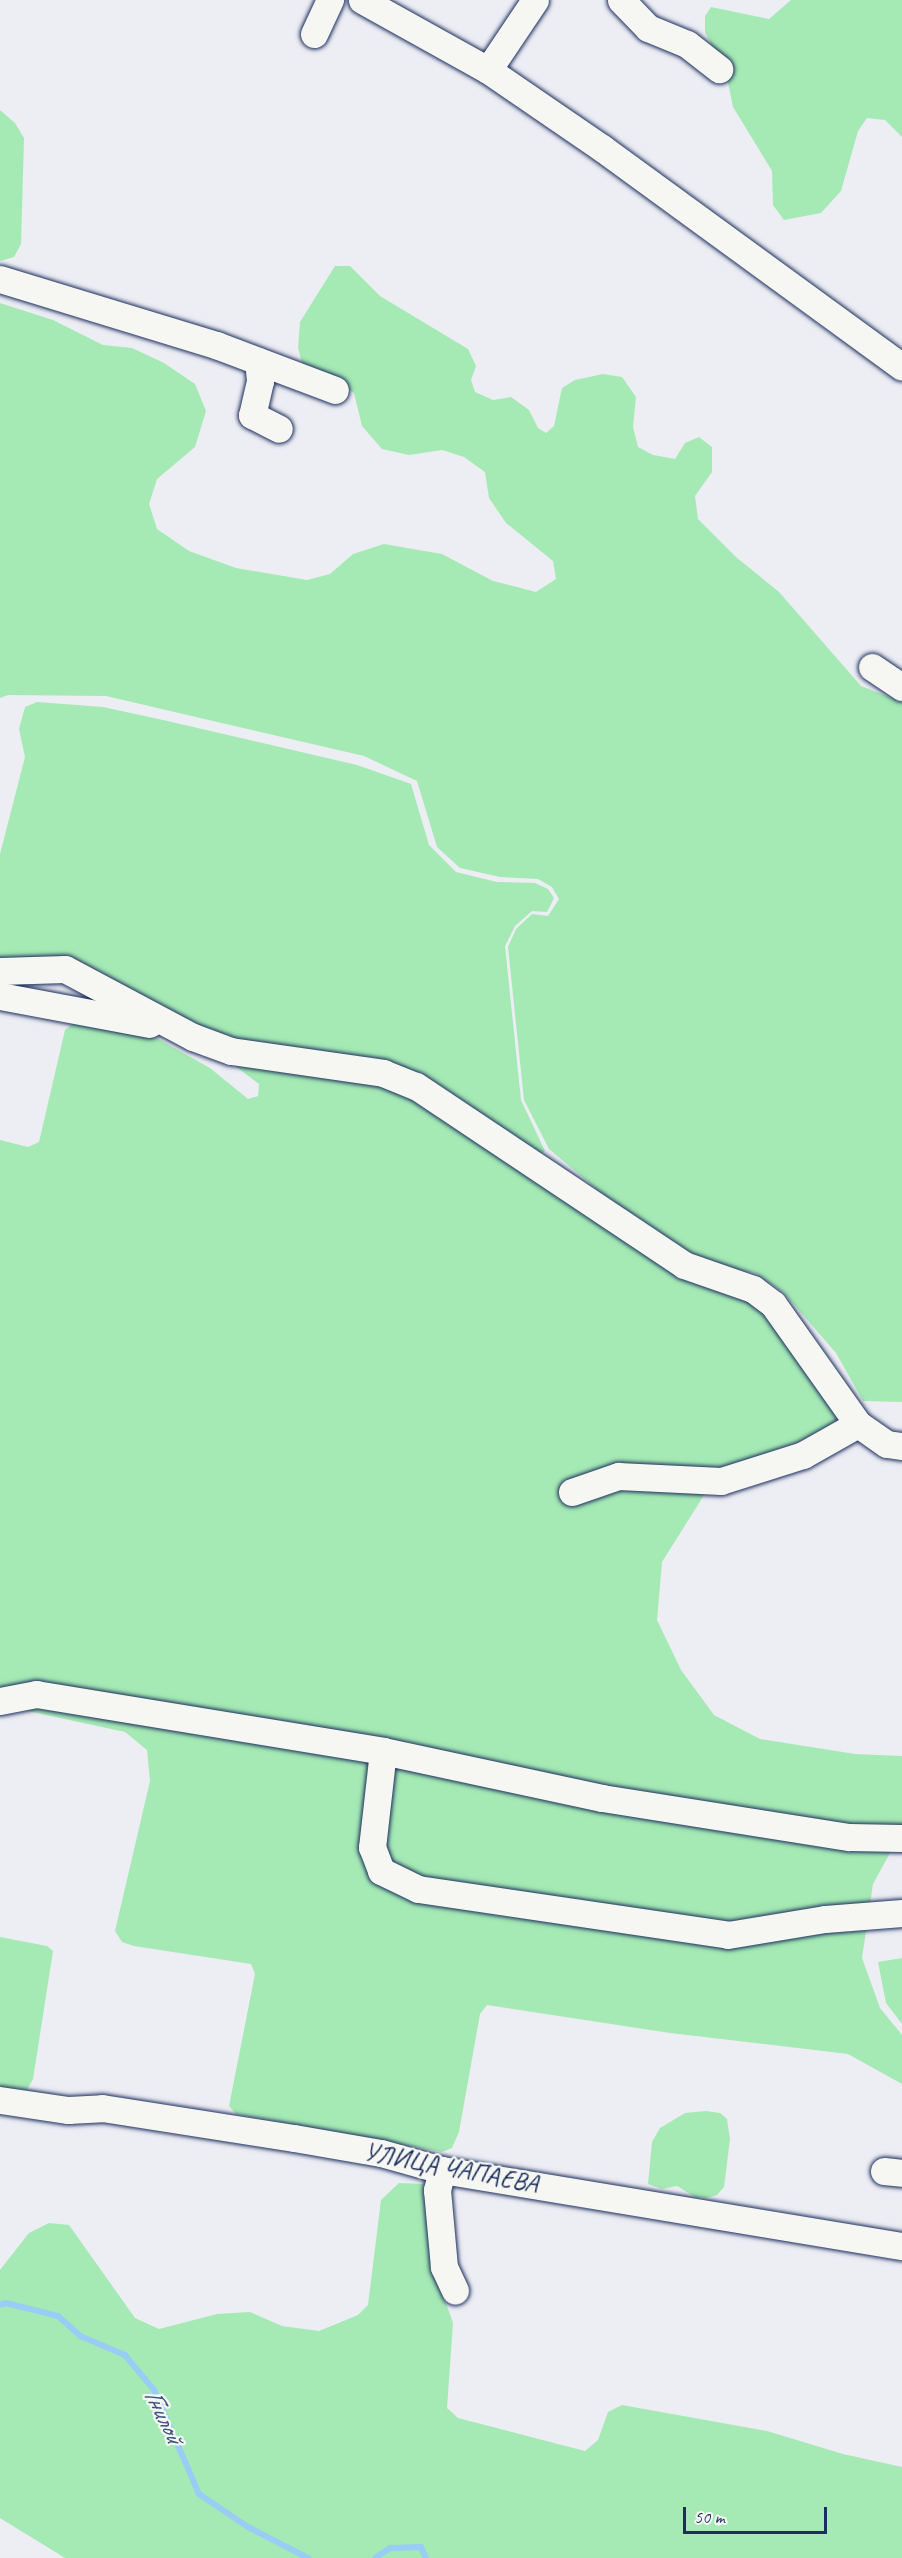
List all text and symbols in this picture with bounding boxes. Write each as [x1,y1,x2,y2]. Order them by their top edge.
street label: УЛИЦА ЧАПАЕВА [361,2136,541,2200]
water label: Гнилой [137,2383,191,2449]
scale bar [686,2495,830,2533]
text: 50 m [694,2506,725,2528]

